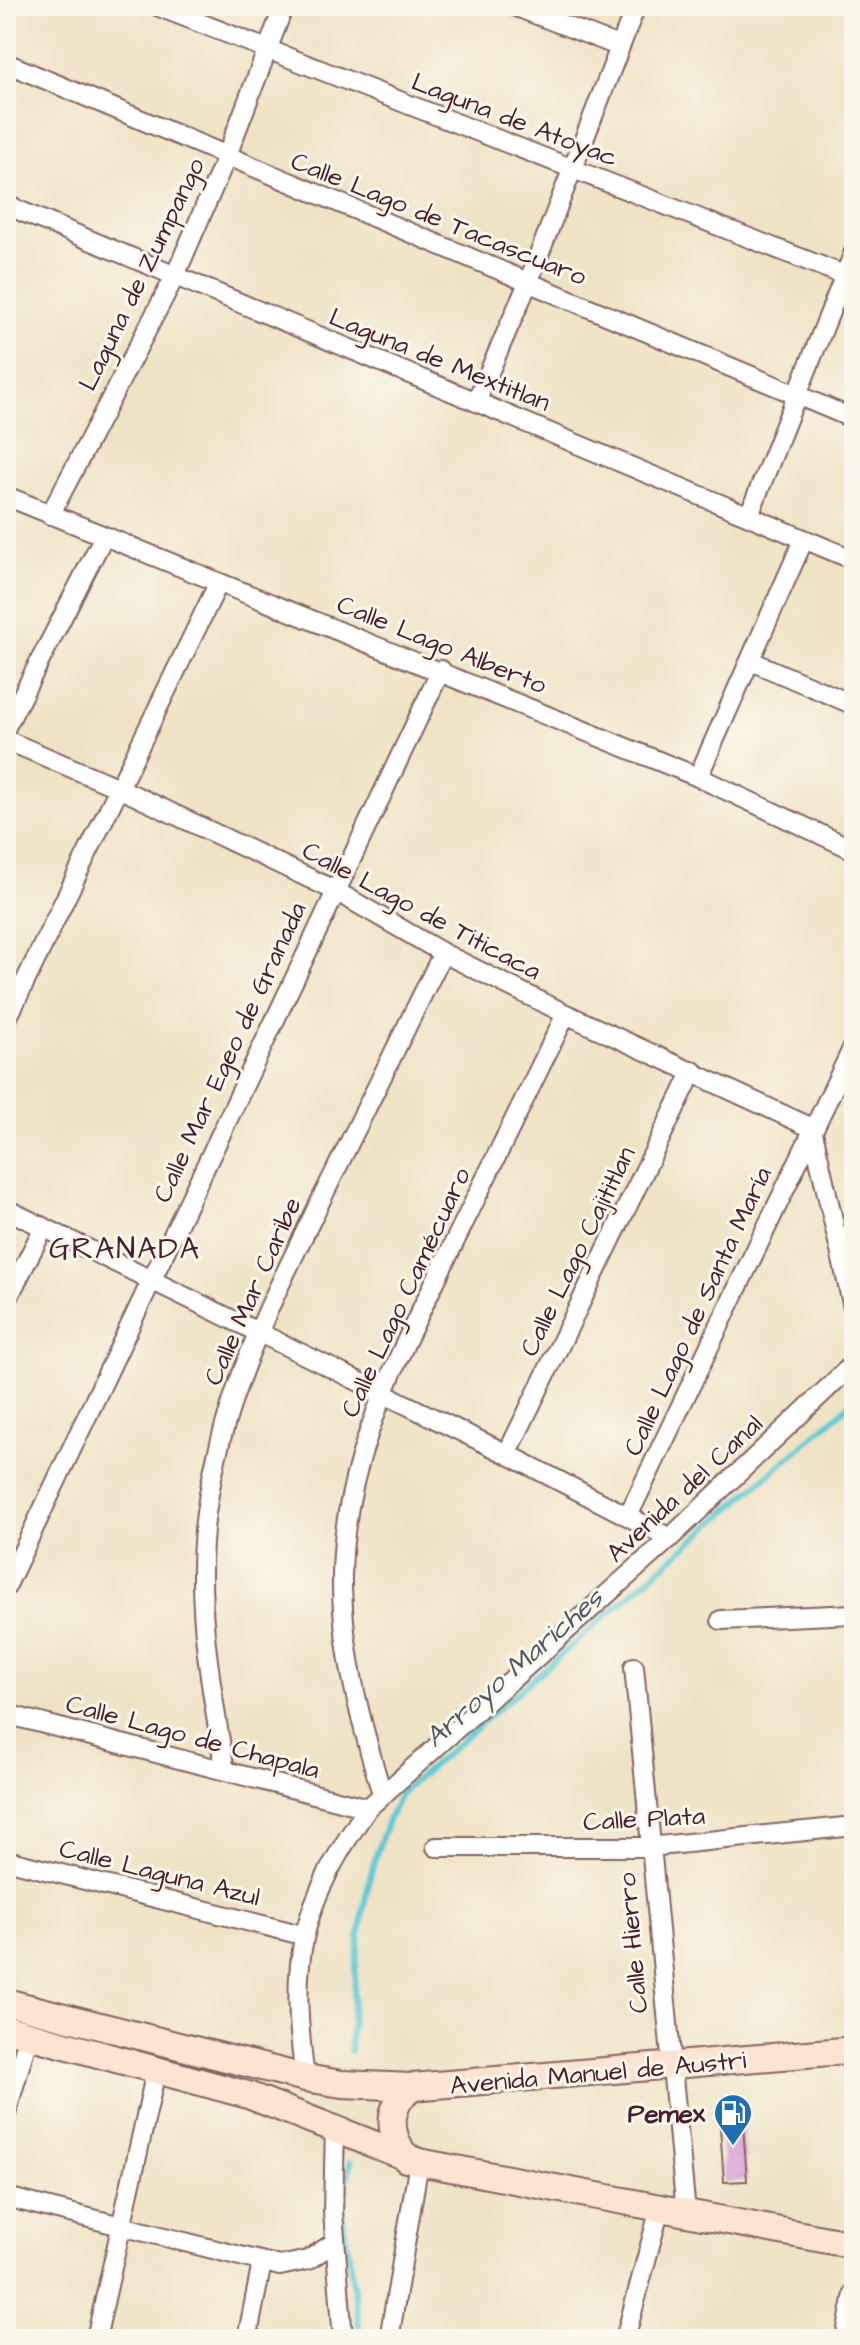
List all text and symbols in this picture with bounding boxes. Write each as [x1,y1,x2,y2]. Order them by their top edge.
street label: Laguna de Atoyac [406,64,623,178]
street label: Calle Lago de Tacascuaro [285,143,592,297]
street label: Laguna de Zumpango [70,152,216,398]
street label: Laguna de Mextitlan [323,299,555,423]
street label: Calle Lago Alberto [331,586,552,705]
street label: Calle Lago de Titicaca [295,833,547,991]
street label: Calle Mar Egeo de Granada [144,896,317,1209]
street label: Calle Lago Cajititlan [511,1140,646,1363]
street label: Calle Lago Camécuaro [332,1161,482,1424]
street label: Calle Lago de Santa María [615,1161,783,1463]
street label: Calle Mar Caribe [195,1192,311,1391]
district label: GRANADA [49,1228,201,1270]
street label: Avenida del Canal [599,1407,771,1571]
water label: Arroyo Mariches [416,1578,614,1757]
street label: Calle Lago de Chapala [61,1686,324,1790]
street label: Calle Plata [582,1798,706,1840]
street label: Calle Laguna Azul [55,1831,264,1917]
street label: Calle Hierro [609,1871,657,2015]
street label: Avenida Manuel de Austri [449,2042,748,2104]
fuel station icon: Pemex [712,2092,754,2147]
place label: Pemex [628,2096,706,2132]

